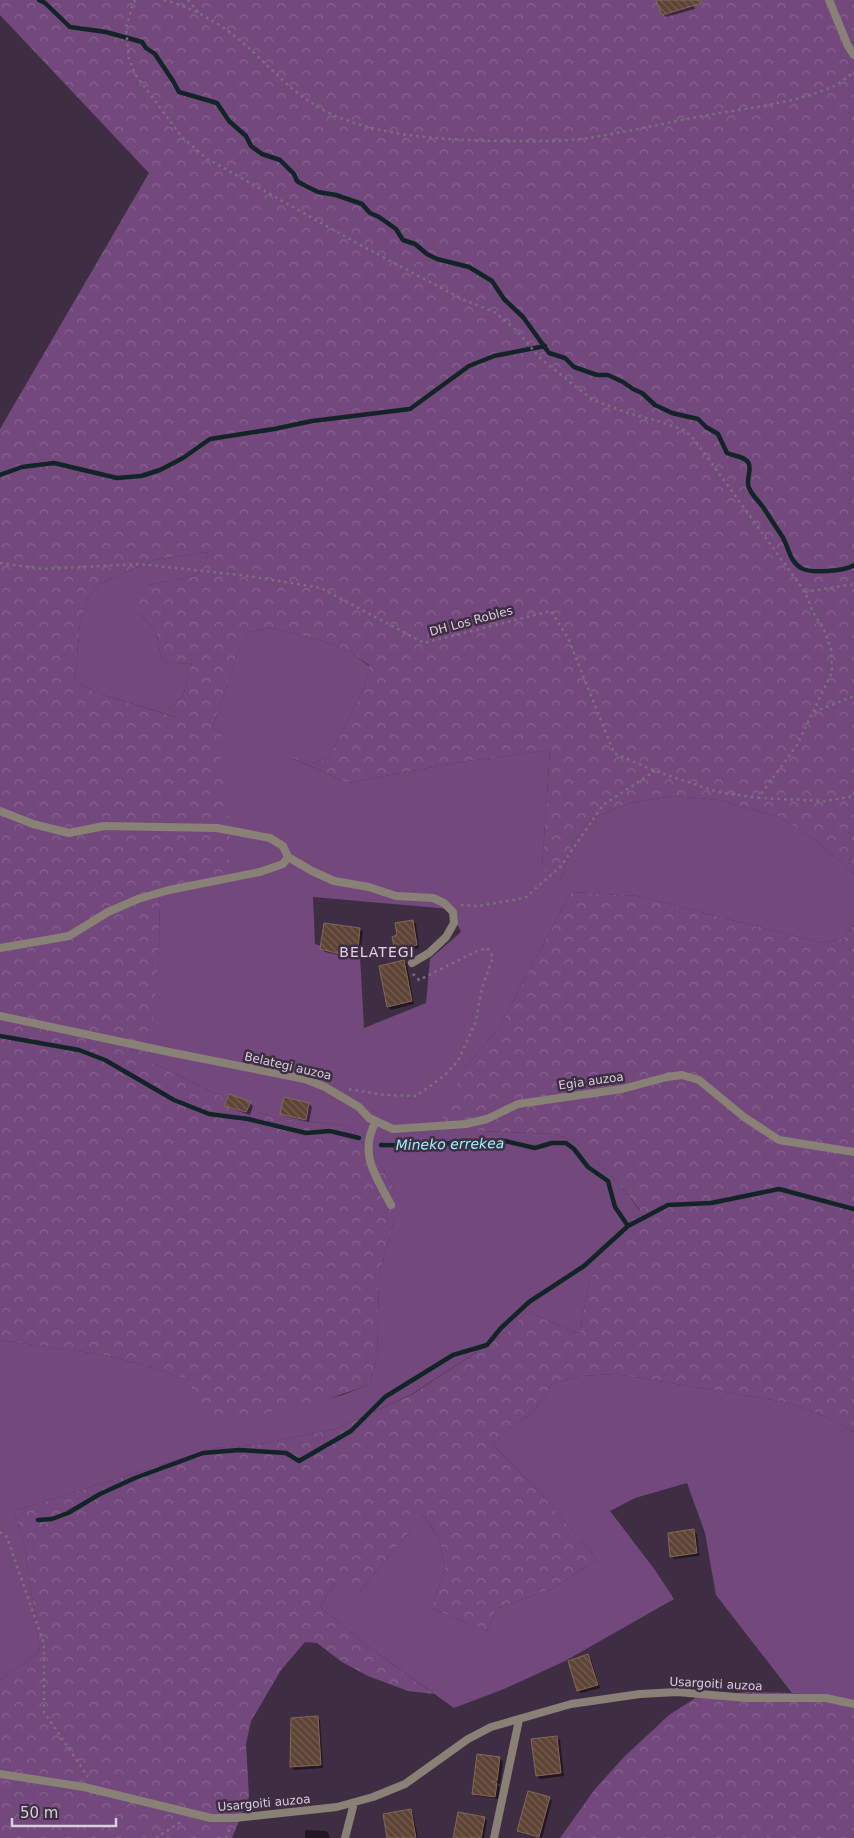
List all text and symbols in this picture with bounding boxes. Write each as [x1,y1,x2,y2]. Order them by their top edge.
street label: DH Los Robles [428,603,514,639]
district label: BELATEGI [339,944,415,960]
street label: Belategi auzoa [243,1049,333,1083]
street label: Egia auzoa [558,1069,624,1093]
water label: Mineko errekea [396,1135,504,1153]
street label: Usargoiti auzoa [669,1675,763,1693]
street label: Usargoiti auzoa [217,1792,311,1814]
scale bar [12,1796,116,1828]
text: 50 m [20,1804,58,1822]

